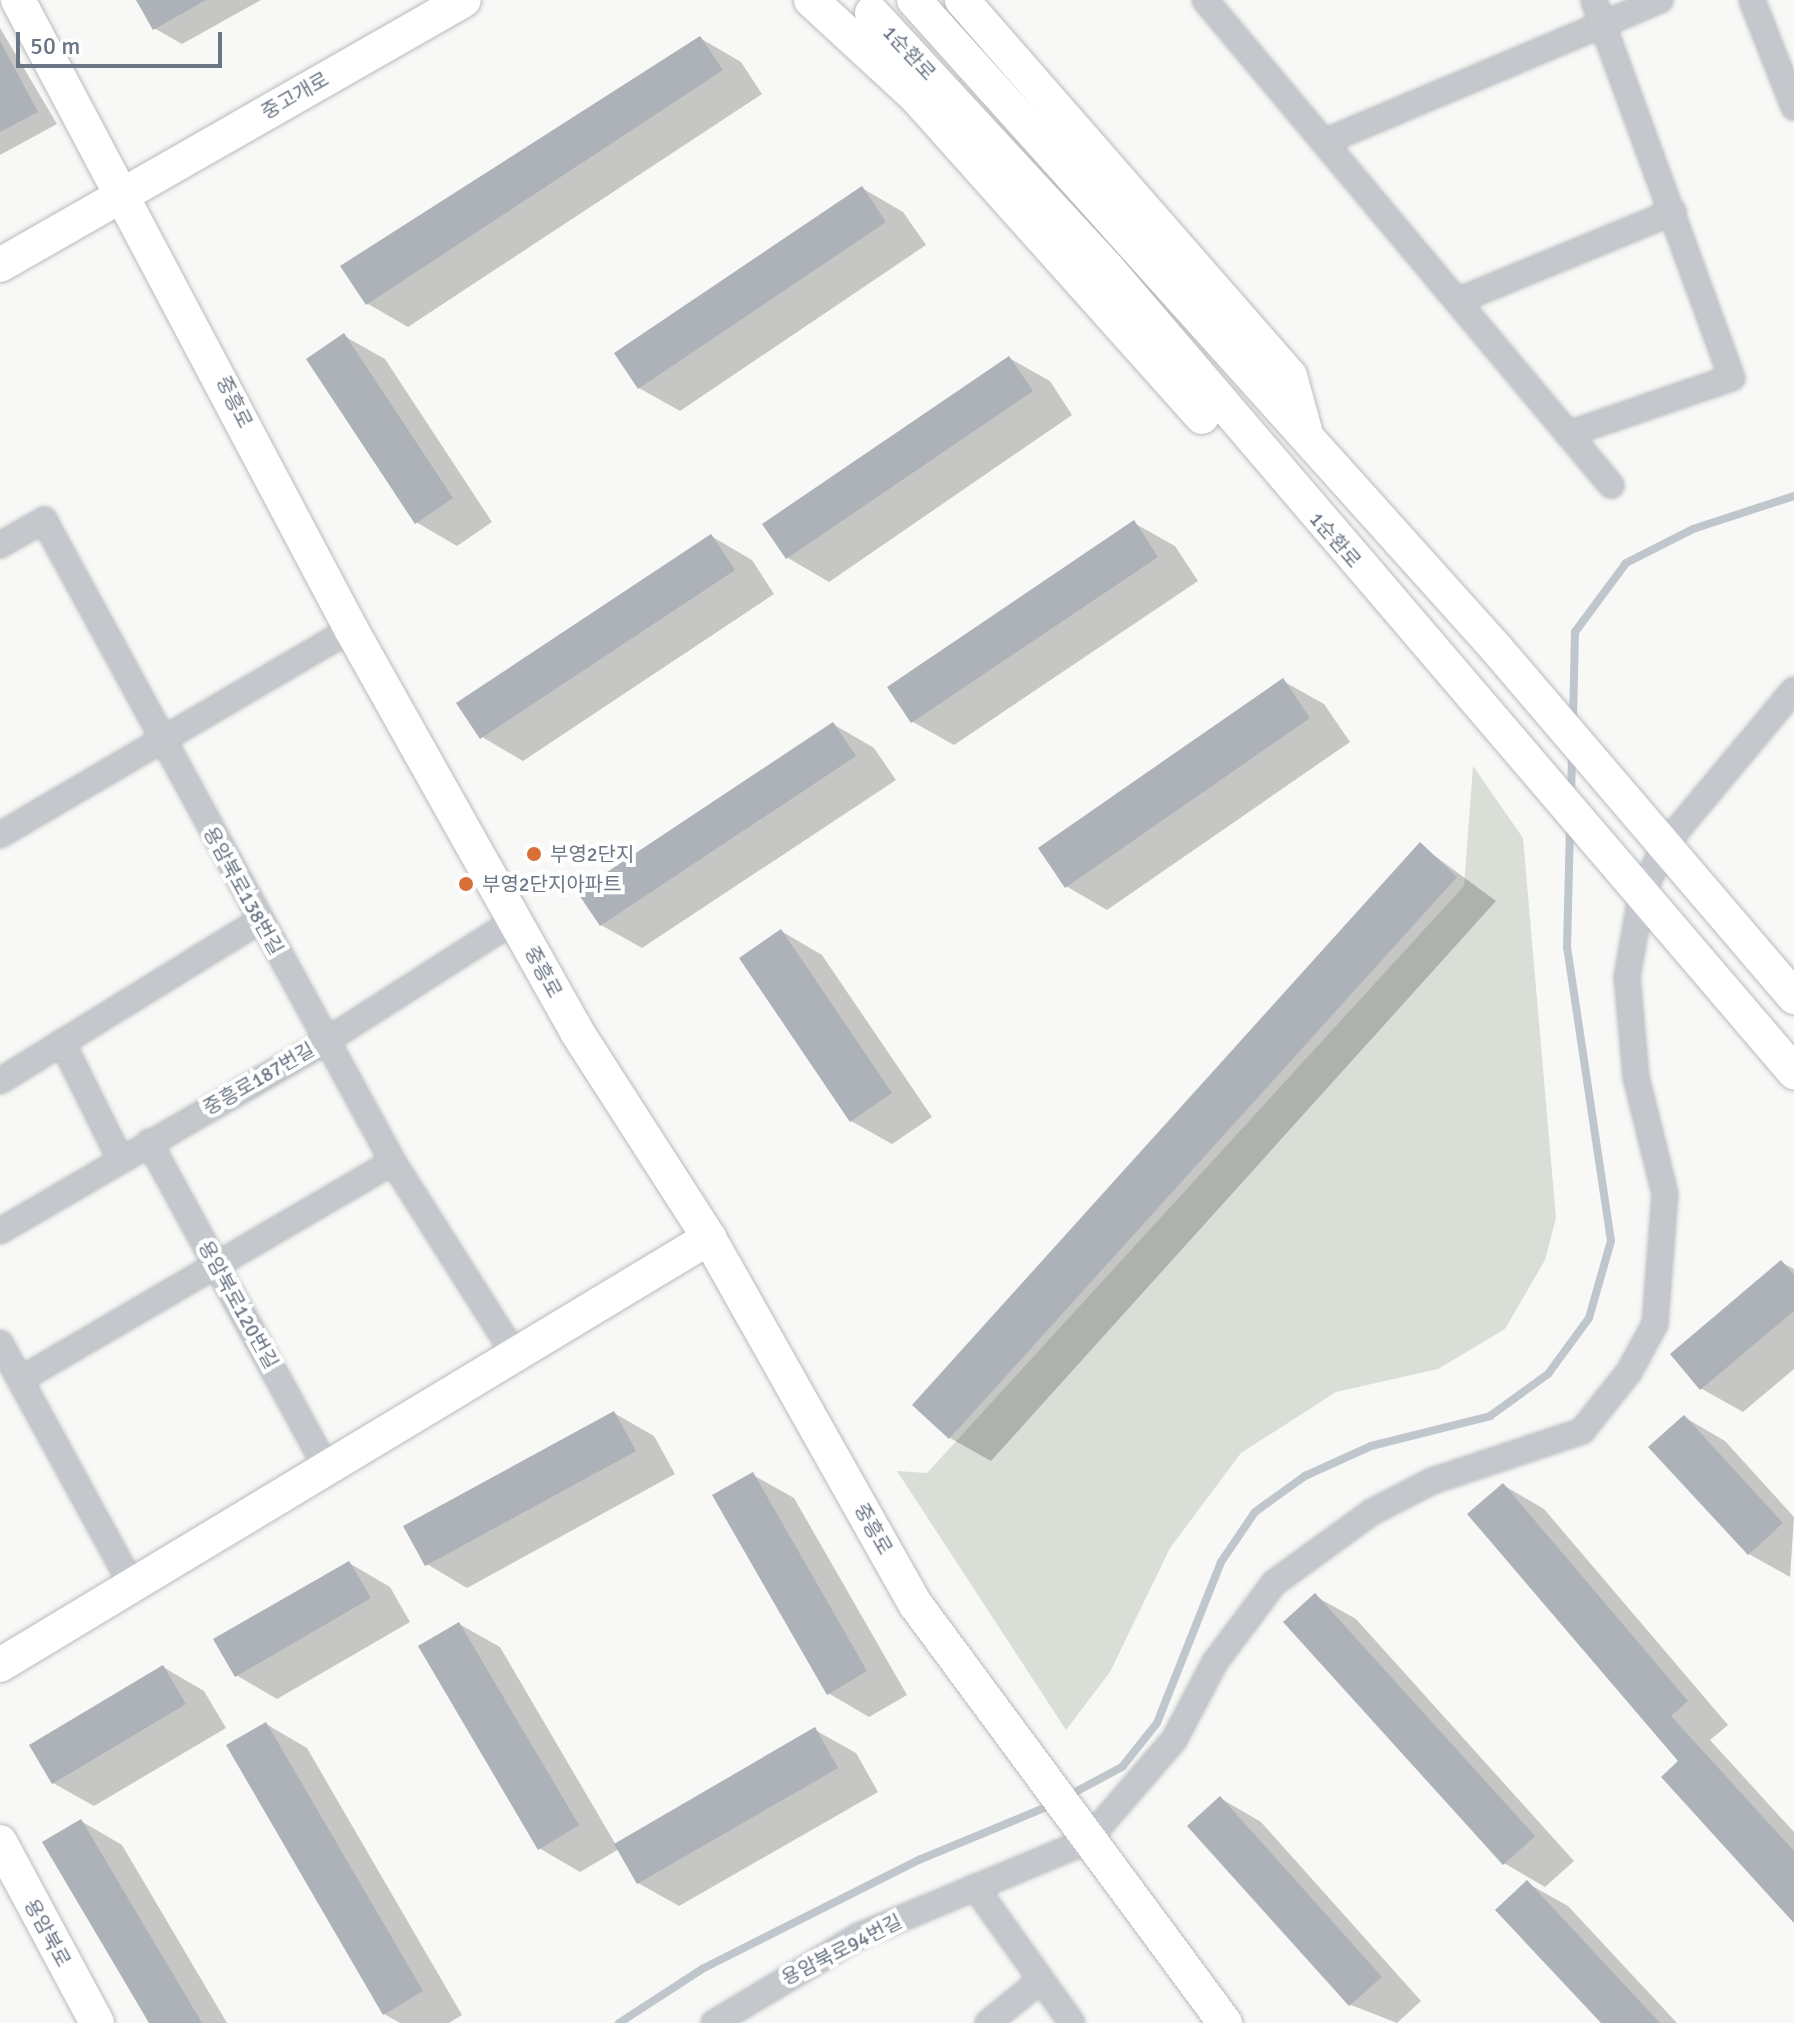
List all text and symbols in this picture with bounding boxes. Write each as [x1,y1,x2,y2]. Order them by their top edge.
scale bar [20,16,226,66]
street label: 1순환로 [878,21,940,85]
text: 50 m [30,31,80,61]
street label: 중고개로 [257,67,333,125]
street label: 중흥로 [211,372,257,432]
street label: 1순환로 [1304,507,1366,573]
street label: 용암북로138번길 [198,823,288,959]
place label: 부영2단지 [550,842,634,866]
marker: 부영2단지 [525,845,543,863]
place label: 부영2단지아파트 [482,872,622,896]
marker: 부영2단지아파트 [457,875,475,893]
street label: 중흥로 [519,942,567,1002]
street label: 중흥로187번길 [199,1038,319,1120]
street label: 용암북로120번길 [193,1237,283,1373]
street label: 중흥로 [849,1499,897,1559]
street label: 용암북로 [19,1895,75,1971]
street label: 용암북로94번길 [778,1909,906,1991]

